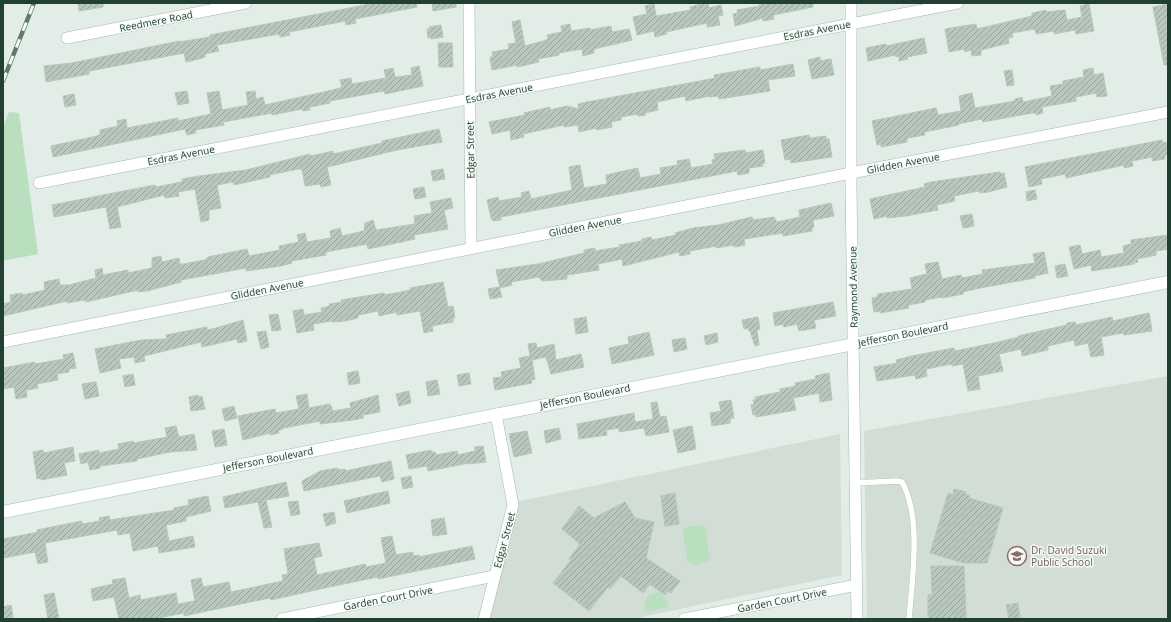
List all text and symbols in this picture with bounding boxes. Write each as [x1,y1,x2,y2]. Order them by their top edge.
street label: Reedmere Road [118,7,194,35]
street label: Esdras Avenue [782,17,852,43]
street label: Esdras Avenue [464,80,534,106]
street label: Edgar Street [462,121,477,179]
street label: Esdras Avenue [146,142,216,168]
street label: Glidden Avenue [865,149,941,177]
street label: Glidden Avenue [547,212,623,240]
street label: Raymond Avenue [845,246,861,328]
street label: Glidden Avenue [229,275,305,303]
street label: Jefferson Boulevard [856,318,949,350]
street label: Jefferson Boulevard [538,380,631,412]
street label: Jefferson Boulevard [221,443,314,475]
street label: Edgar Street [490,510,518,569]
place label: Dr. David Suzuki Public School [1031,543,1107,569]
school or university icon: Dr. David Suzuki Public School [1006,545,1028,567]
street label: Garden Court Drive [342,582,434,614]
street label: Garden Court Drive [736,584,828,616]

